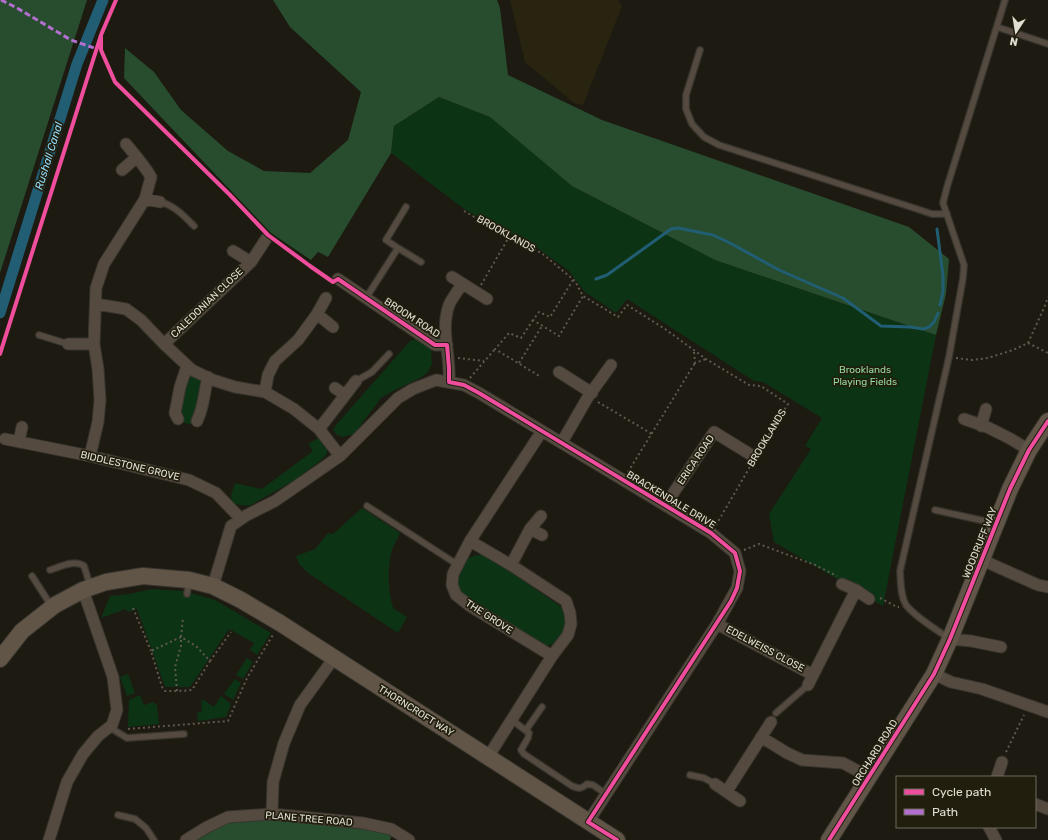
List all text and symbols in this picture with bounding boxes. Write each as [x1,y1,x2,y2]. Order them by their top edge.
north arrow [996,12,1036,52]
text: N [1009,34,1019,48]
water label: Rushall Canal [33,120,66,191]
street label: BROOKLANDS [475,213,537,255]
street label: CALEDONIAN CLOSE [168,265,246,341]
street label: BROOM ROAD [382,296,442,340]
park label: Brooklands Playing Fields [833,364,897,388]
street label: BROOKLANDS [745,407,789,469]
street label: ERICA ROAD [675,433,717,487]
street label: BIDDLESTONE GROVE [79,449,181,483]
street label: BRACKENDALE DRIVE [624,469,718,531]
street label: WOODRUFF WAY [960,505,1000,580]
street label: THE GROVE [463,597,515,637]
street label: EDELWEISS CLOSE [724,623,806,675]
street label: THORNCROFT WAY [376,683,457,739]
street label: ORCHARD ROAD [850,717,900,789]
legend [896,776,1036,828]
text: Cycle path [932,785,991,799]
text: Path [932,805,958,819]
street label: PLANE TREE ROAD [265,809,353,829]

